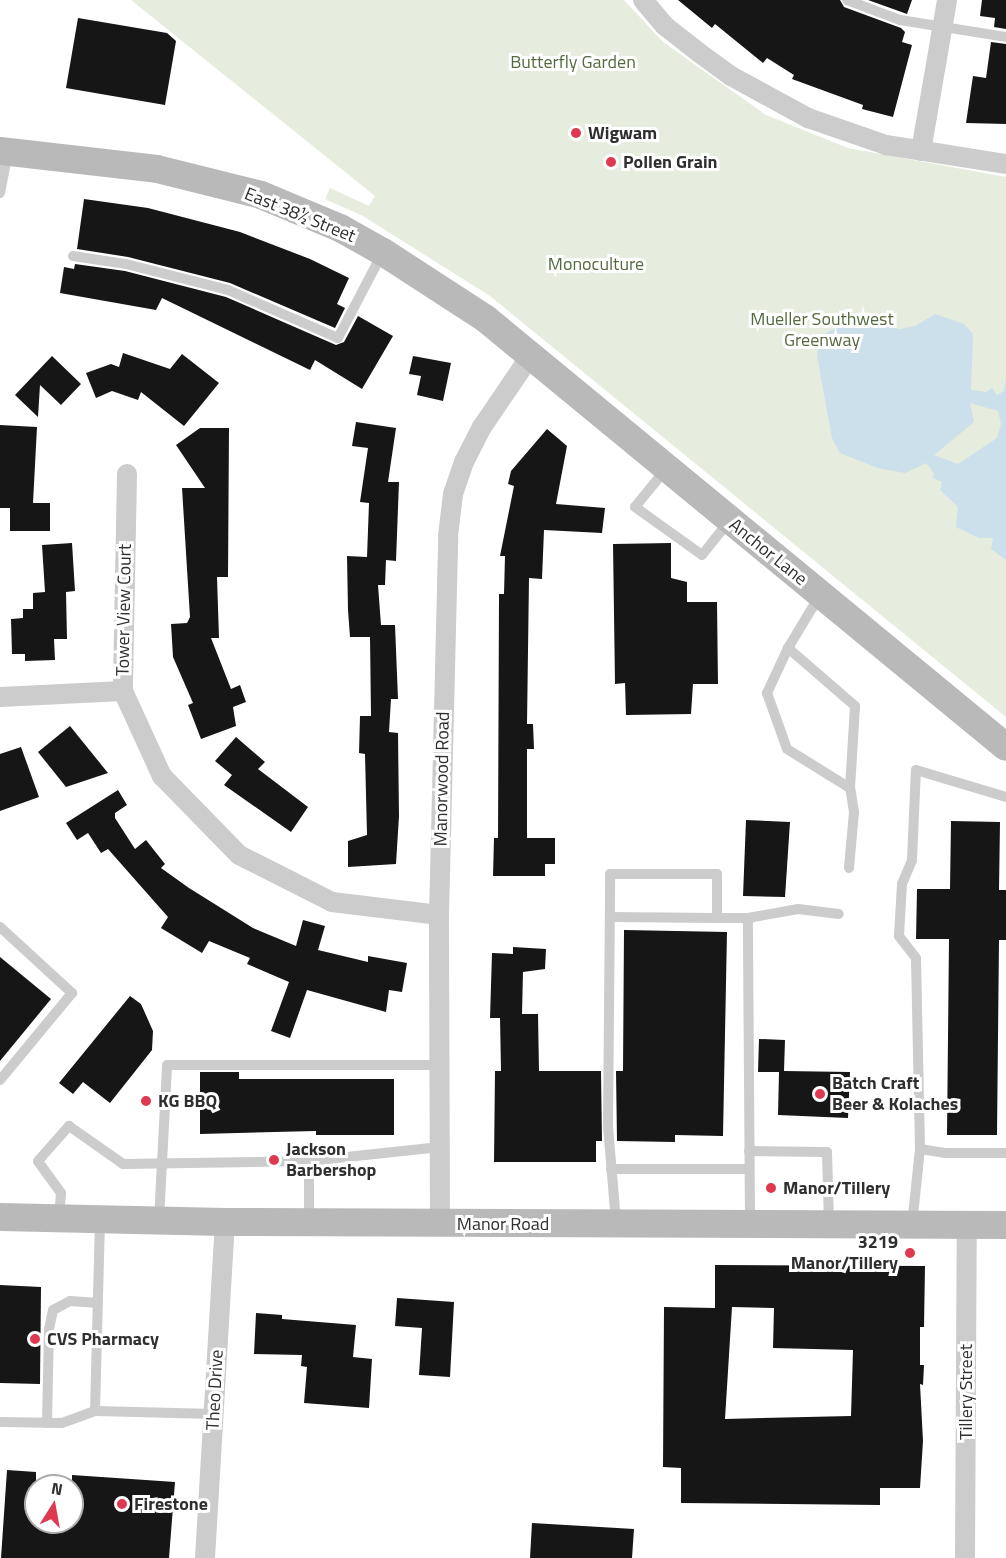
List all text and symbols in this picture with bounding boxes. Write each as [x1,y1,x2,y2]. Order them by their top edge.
park label: Butterfly Garden [510,51,636,73]
place label: Wigwam [588,122,657,144]
marker: Wigwam [569,126,583,140]
place label: Pollen Grain [623,151,717,173]
marker: Pollen Grain [604,155,618,169]
street label: East 38½ Street [241,183,359,247]
park label: Monoculture [548,253,644,275]
park label: Mueller Southwest Greenway [750,309,894,352]
street label: Anchor Lane [725,514,811,590]
street label: Tower View Court [112,544,136,676]
street label: Manorwood Road [430,712,454,846]
place label: Batch Craft Beer & Kolaches [832,1073,958,1116]
marker: Batch Craft Beer & Kolaches [813,1087,827,1101]
place label: KG BBQ [158,1090,217,1112]
marker: KG BBQ [139,1094,153,1108]
place label: Jackson Barbershop [286,1139,376,1182]
marker: Jackson Barbershop [267,1153,281,1167]
place label: Manor/Tillery [783,1177,890,1199]
marker: Manor/Tillery [764,1181,778,1195]
street label: Manor Road [457,1213,549,1235]
place label: 3219 Manor/Tillery [791,1232,898,1274]
marker: 3219 Manor/Tillery [903,1246,917,1260]
place label: CVS Pharmacy [47,1328,159,1350]
marker: CVS Pharmacy [28,1332,42,1346]
street label: Tillery Street [955,1344,977,1440]
street label: Theo Drive [202,1349,228,1431]
north arrow [24,1474,84,1534]
text: N [49,1475,65,1501]
place label: Firestone [134,1493,208,1515]
marker: Firestone [115,1497,129,1511]

